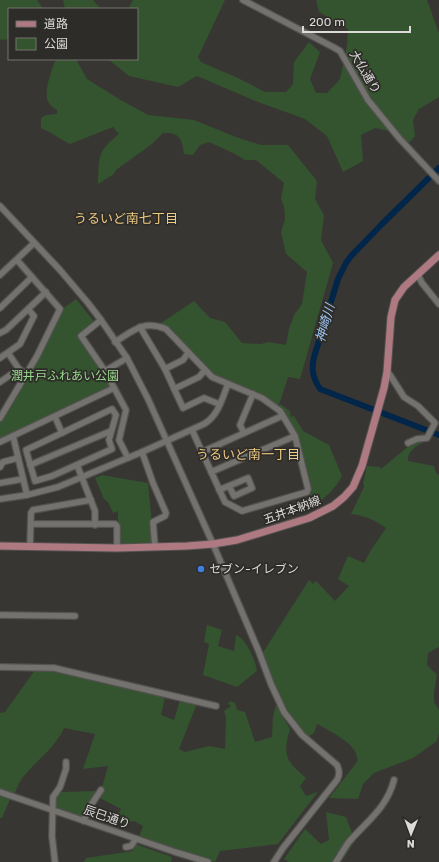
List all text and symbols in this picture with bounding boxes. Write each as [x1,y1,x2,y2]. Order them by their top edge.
legend [8,8,138,60]
scale bar [303,8,410,34]
text: 200 m [309,15,345,29]
text: 道路 [44,17,68,31]
text: 公園 [44,37,68,51]
street label: 大仏通り [347,48,383,96]
district label: うるいど南七丁目 [74,211,178,226]
water label: 神崎川 [312,300,338,344]
park label: 潤井戸ふれあい公園 [11,369,119,383]
district label: うるいど南一丁目 [196,447,300,462]
street label: 五井本納線 [261,493,323,527]
place label: セブン-イレブン [209,562,299,576]
marker: セブン-イレブン [196,564,206,574]
street label: 辰巳通り [82,803,132,831]
north arrow [391,814,431,854]
text: N [407,837,415,850]

